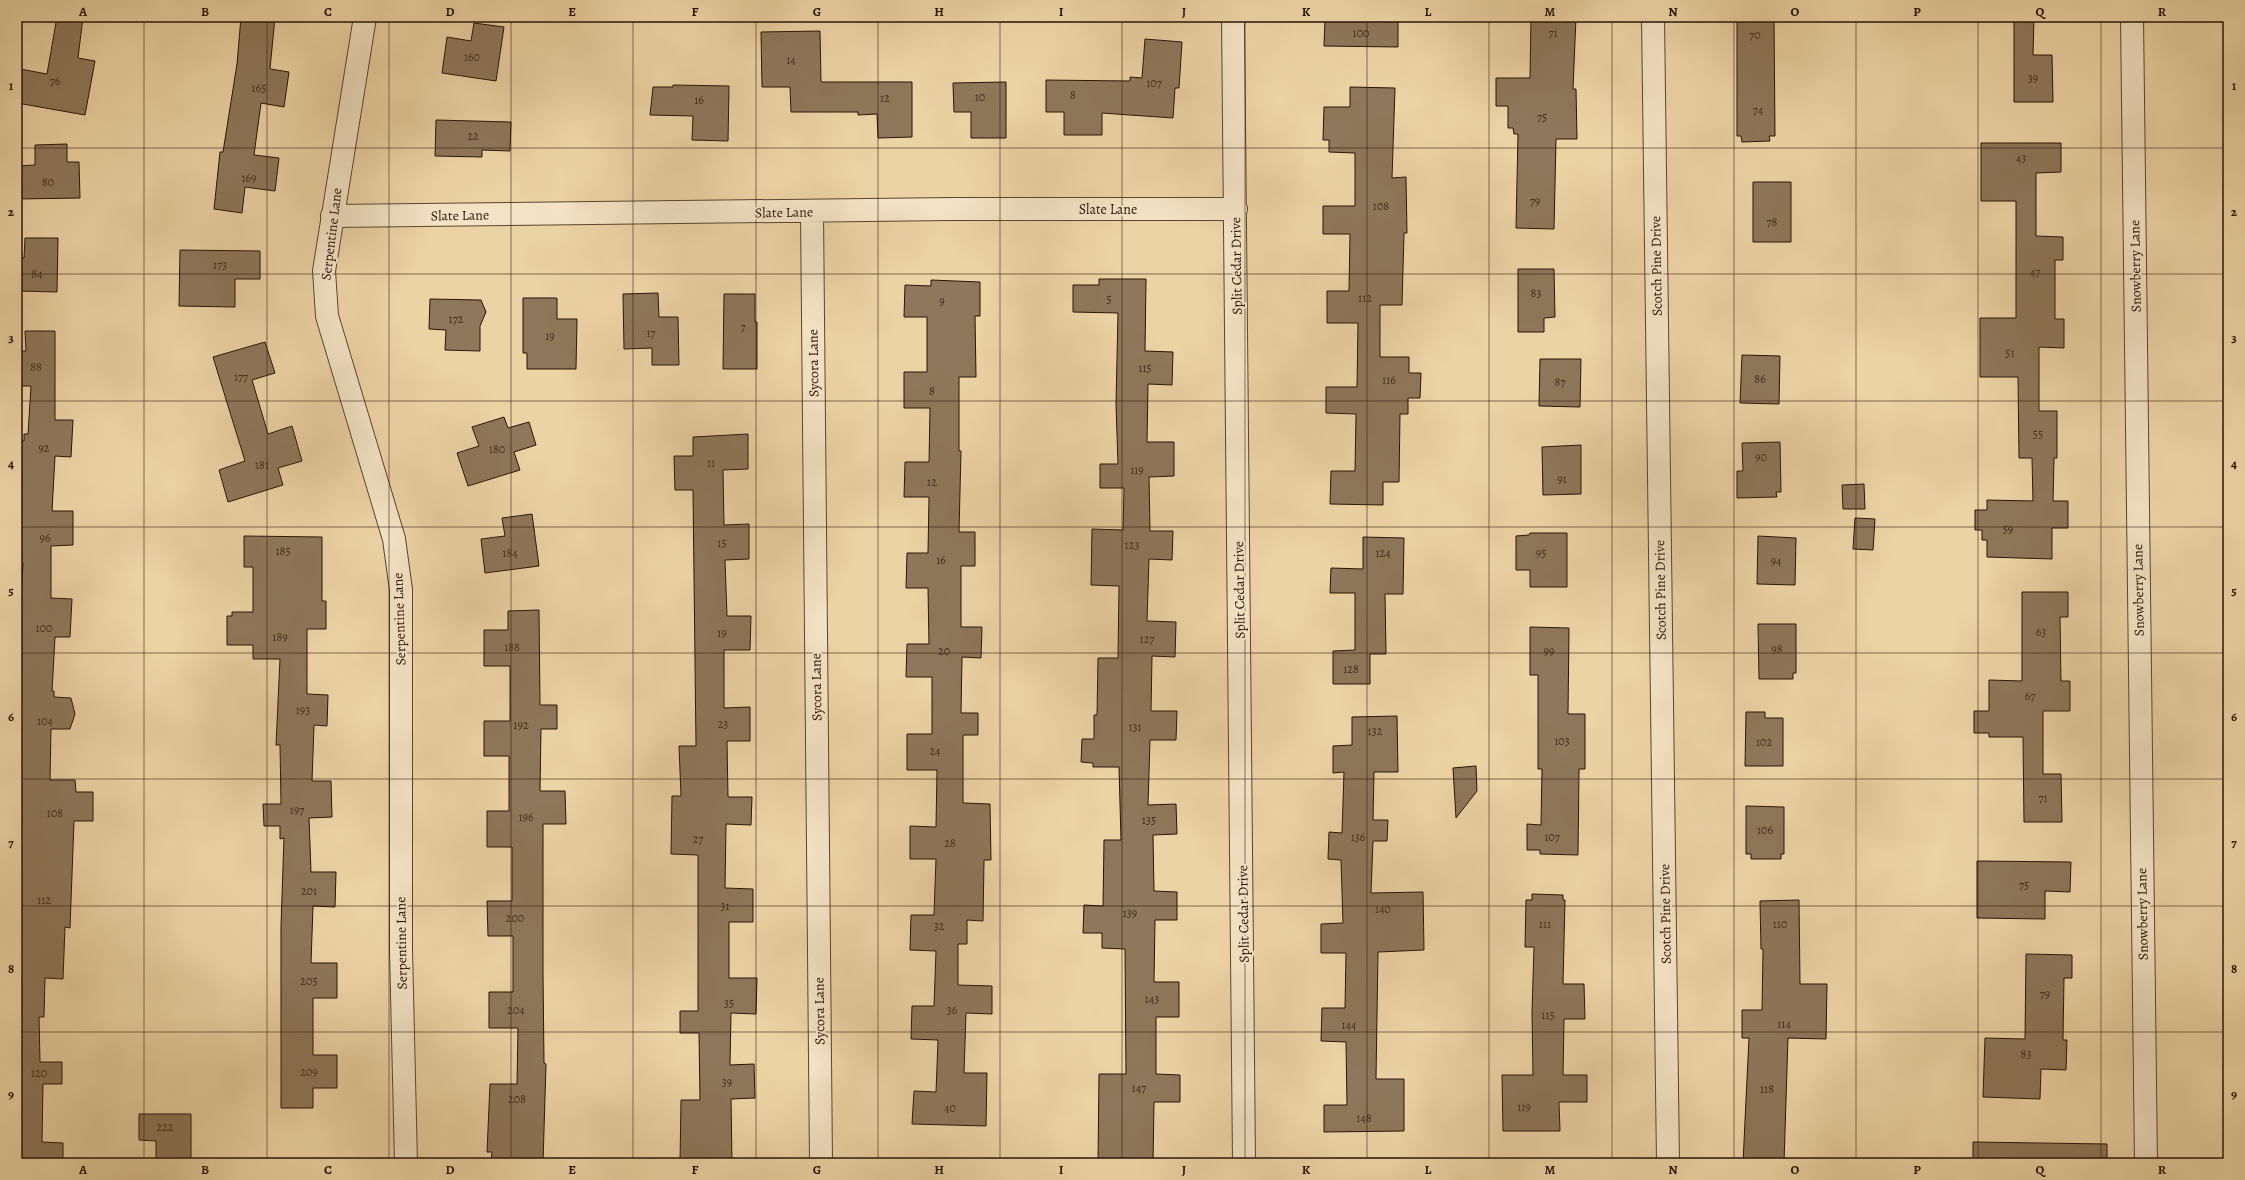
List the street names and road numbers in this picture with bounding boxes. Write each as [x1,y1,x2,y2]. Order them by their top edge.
street label: Serpentine Lane [316,187,347,281]
street label: Slate Lane [1079,200,1137,219]
street label: Slate Lane [755,202,813,223]
street label: Slate Lane [431,205,489,226]
street label: Scotch Pine Drive [1646,216,1667,316]
street label: Split Cedar Drive [1226,217,1247,315]
street label: Snowberry Lane [2125,220,2146,312]
street label: Sycora Lane [803,329,824,397]
street label: Scotch Pine Drive [1650,540,1671,640]
street label: Split Cedar Drive [1229,541,1250,639]
street label: Snowberry Lane [2128,544,2149,636]
street label: Serpentine Lane [388,572,411,666]
street label: Sycora Lane [806,653,827,721]
street label: Scotch Pine Drive [1655,864,1676,964]
street label: Split Cedar Drive [1233,865,1254,963]
street label: Snowberry Lane [2132,868,2153,960]
street label: Serpentine Lane [391,896,412,990]
street label: Sycora Lane [809,977,830,1045]

